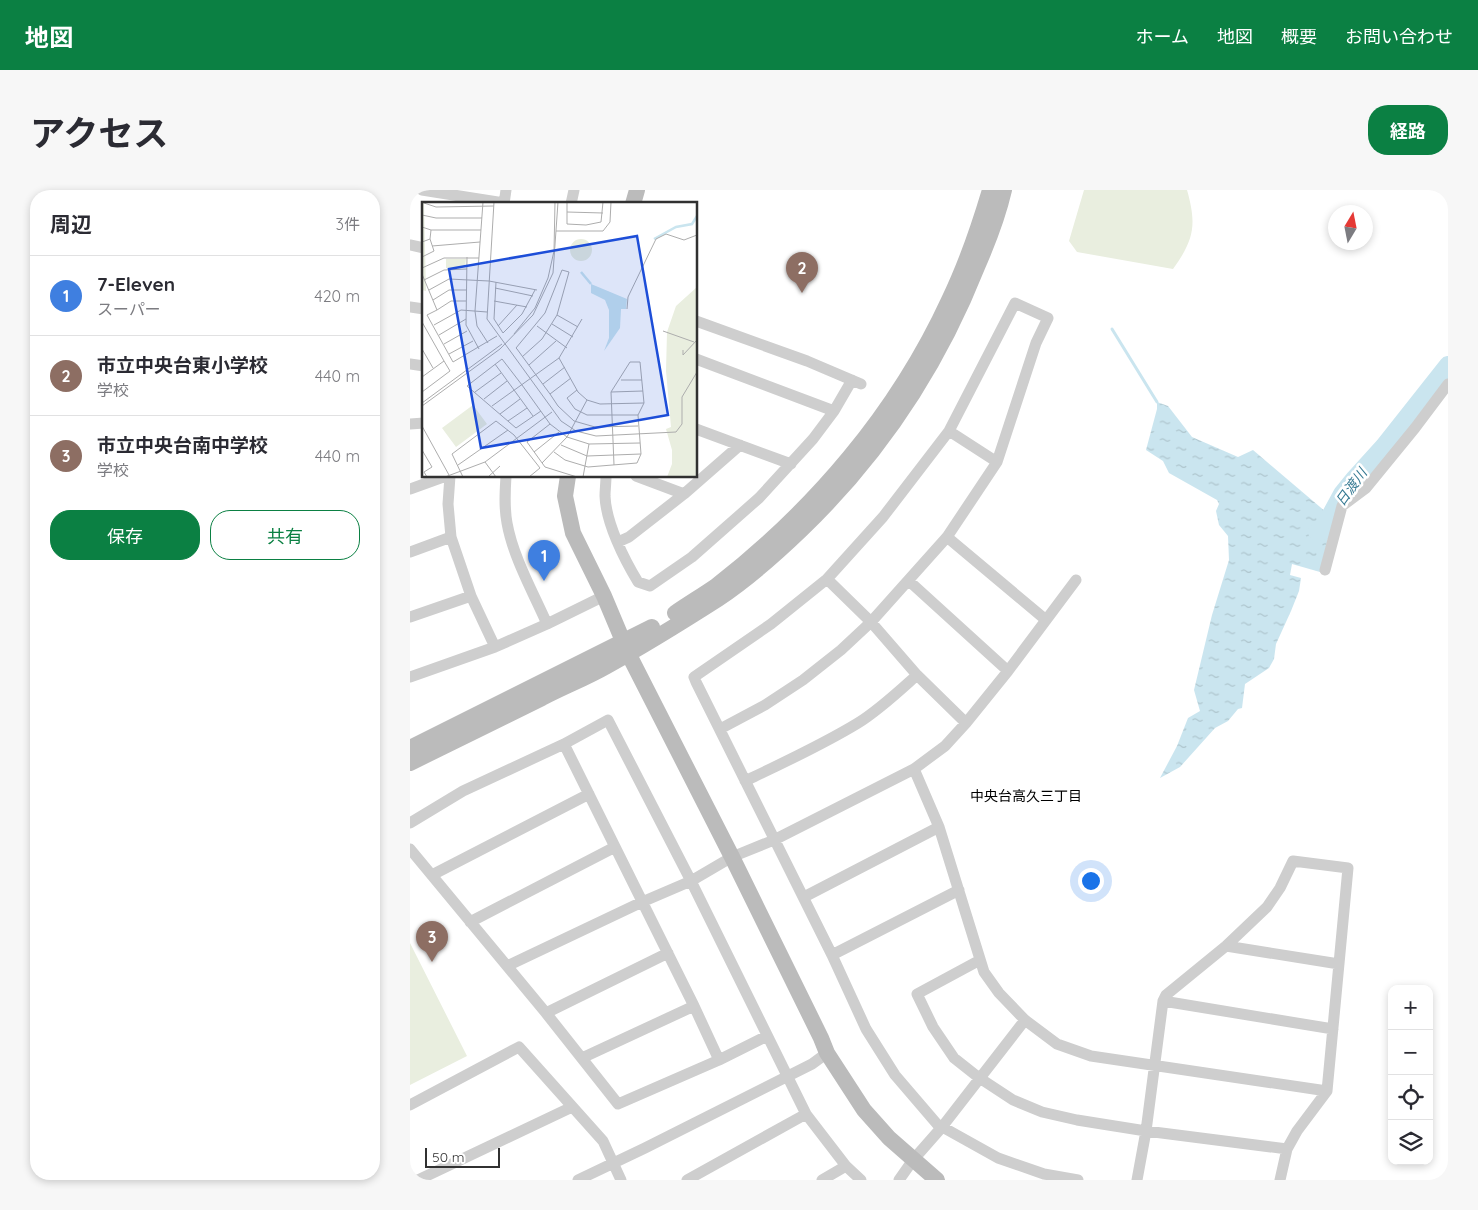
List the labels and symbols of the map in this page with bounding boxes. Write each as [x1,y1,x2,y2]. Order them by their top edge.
inset map [422,202,698,478]
north arrow [1328,205,1373,250]
pin: 2 [786,252,818,293]
water label: 日渡川 [1331,463,1372,509]
pin: 1 [528,540,560,581]
district label: 中央台高久三丁目 [970,787,1082,805]
your location [1078,868,1104,894]
pin: 3 [416,921,448,962]
scale bar [425,1145,500,1168]

